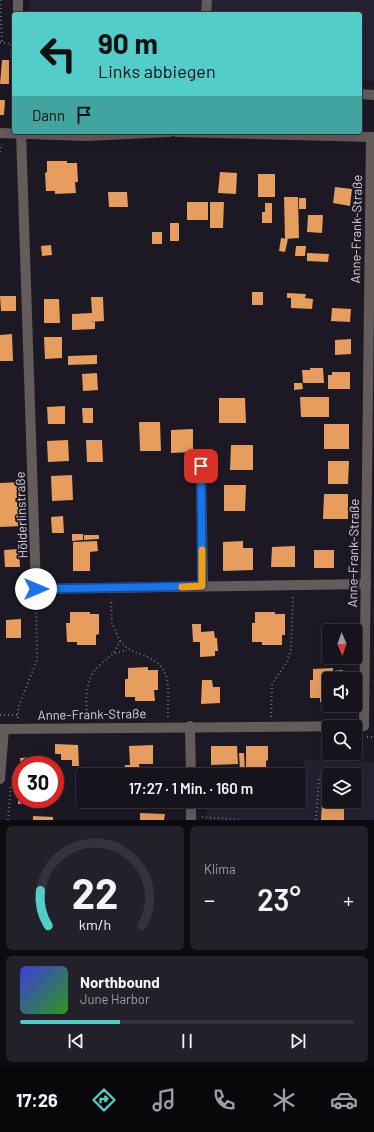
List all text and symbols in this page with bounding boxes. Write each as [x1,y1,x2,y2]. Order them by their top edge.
text: 90 m [98,26,158,60]
icon: left [32,28,84,80]
text: Links abbiegen [98,60,216,82]
icon: arrive [73,104,95,126]
text: Dann [32,106,65,124]
street label: Anne-Frank-Straße [347,174,365,283]
pin [184,449,218,483]
icon: arrive [190,455,212,477]
street label: Hölderlinstraße [11,471,31,559]
street label: Anne-Frank-Straße [344,498,362,607]
position arrow [15,568,57,610]
north arrow [322,624,362,664]
map controls [322,624,362,808]
button: sound [322,672,362,712]
street label: Anne-Frank-Straße [38,705,147,723]
button: search [322,720,362,760]
speed limit sign: 30 [12,756,64,808]
button: layers [322,768,362,808]
text: 17:27 · 1 Min. · 160 m [129,779,253,797]
text: Klima [204,861,236,877]
text: 22 [72,867,118,917]
text: 23° [257,881,301,917]
text: − [204,886,215,912]
text: + [343,886,354,912]
text: km/h [79,916,111,933]
text: Northbound [80,973,160,991]
text: June Harbor [80,991,150,1007]
icon: previous [65,1030,87,1052]
icon: pause [176,1030,198,1052]
icon: next [287,1030,309,1052]
icon: directions [90,1086,118,1114]
icon: music [150,1086,178,1114]
icon: phone [210,1086,238,1114]
icon: climate [270,1086,298,1114]
icon: car [330,1086,358,1114]
text: 17:26 [16,1089,58,1111]

